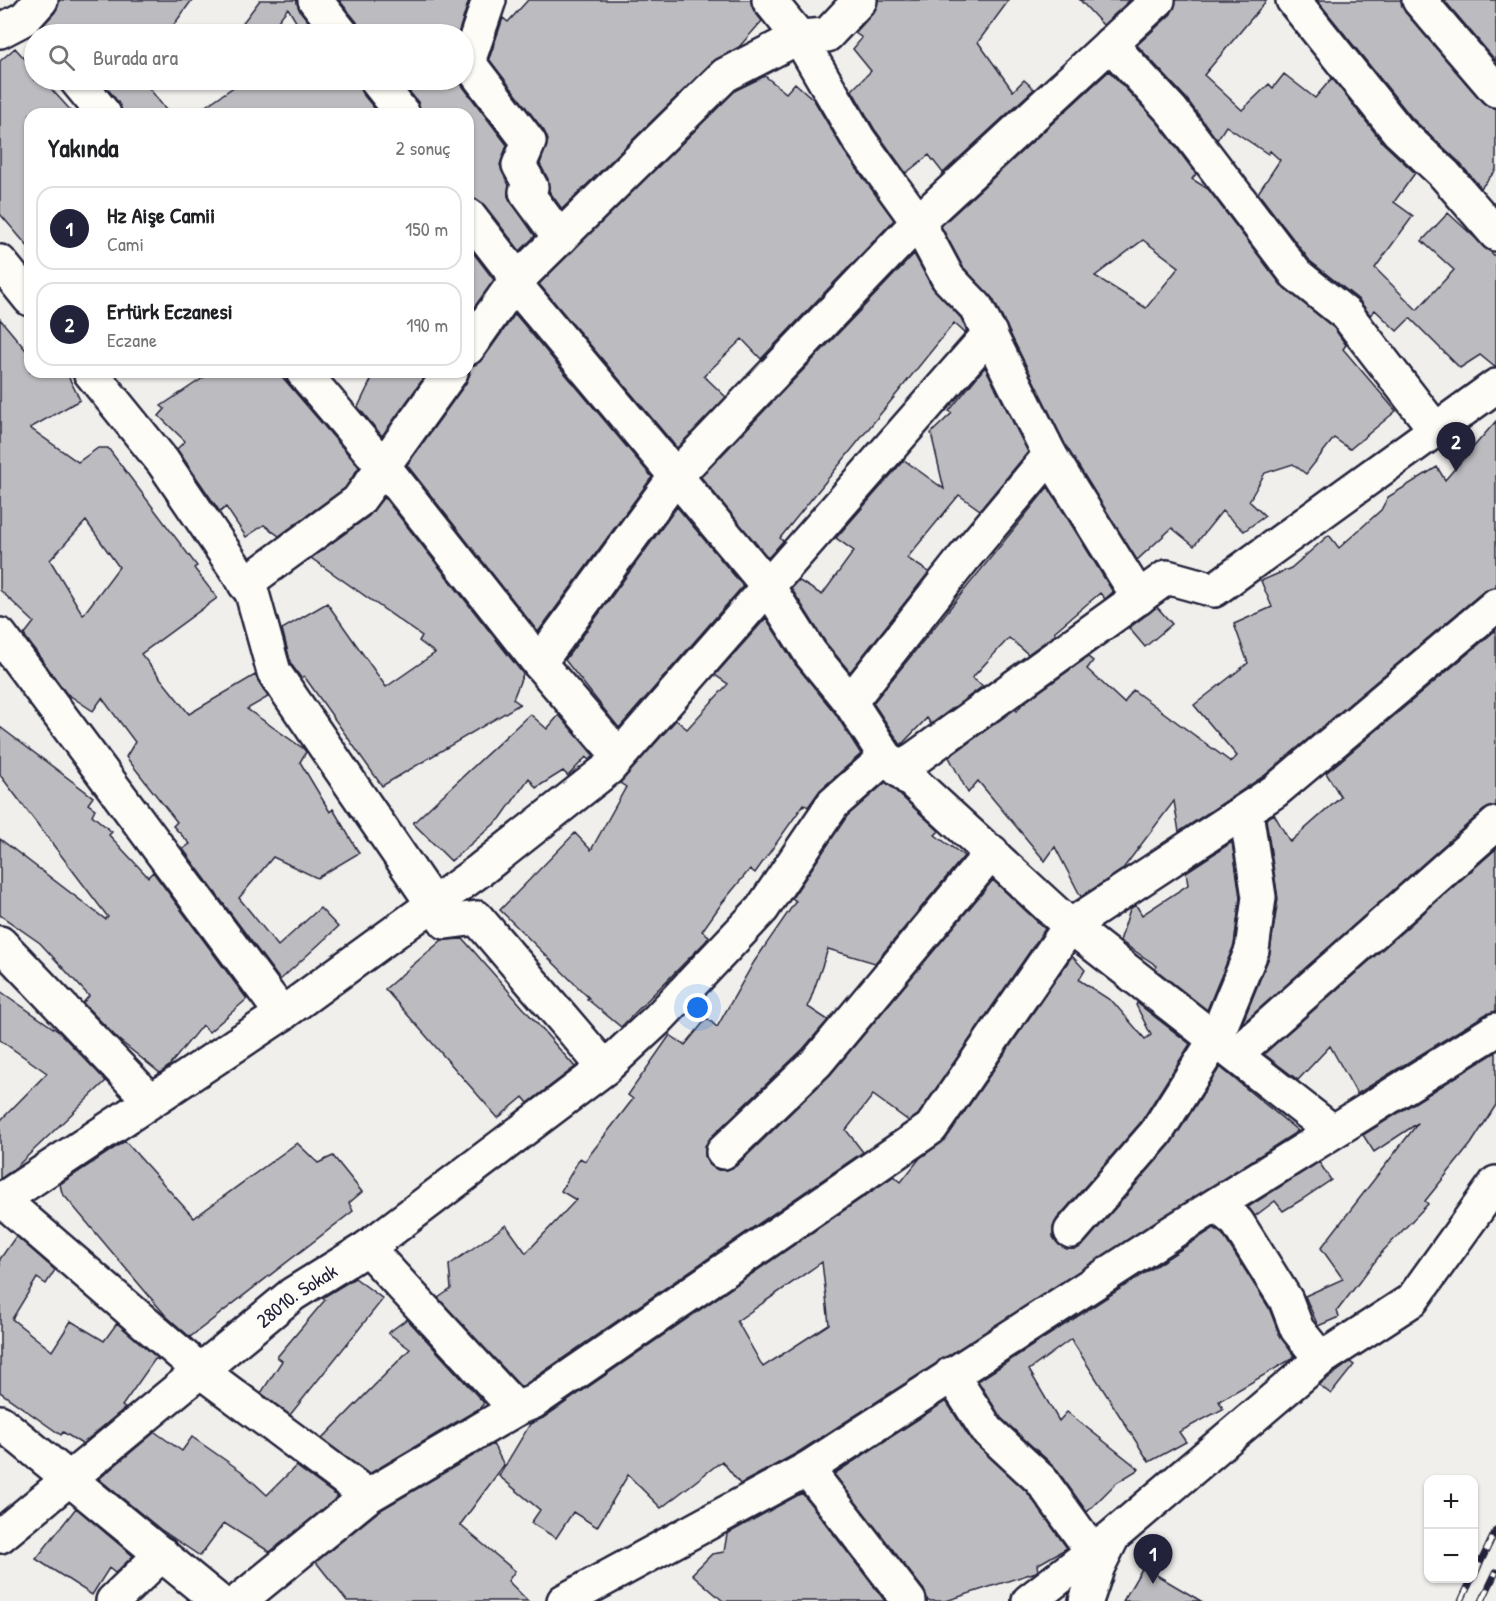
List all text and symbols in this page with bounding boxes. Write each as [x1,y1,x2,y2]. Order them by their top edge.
search box [24,24,474,90]
icon: search [45,41,78,74]
text: Burada ara [93,42,178,72]
text: Yakında [48,130,118,165]
text: 2 sonuç [395,134,450,161]
text: Hz Aişe Camii [107,200,215,230]
text: 1 [66,215,73,242]
text: 150 m [405,215,448,242]
text: Cami [107,230,144,257]
text: Ertürk Eczanesi [107,296,233,326]
text: 2 [65,311,74,338]
text: 190 m [406,311,448,338]
text: Eczane [107,326,157,353]
pin: 2 [1436,422,1476,472]
your location [683,993,712,1022]
street label: 28010. Sokak [250,1257,342,1333]
map controls [1424,1475,1478,1583]
button: + [1424,1475,1478,1529]
button: − [1424,1529,1478,1583]
pin: 1 [1134,1534,1172,1584]

